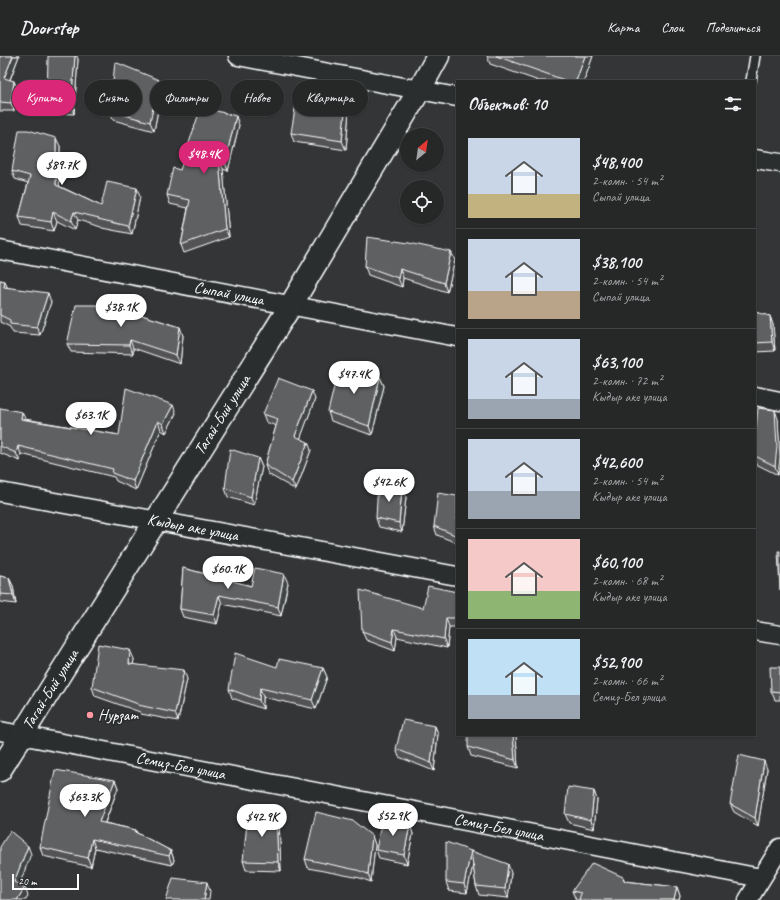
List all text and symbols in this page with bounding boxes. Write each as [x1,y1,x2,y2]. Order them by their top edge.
text: Doorstep [20,16,78,40]
text: Карта [607,19,639,36]
text: Слои [661,19,684,36]
text: Поделиться [706,19,760,36]
chip: Купить [12,80,76,116]
chip: Снять [84,80,142,116]
chip: Фильтры [150,80,222,116]
chip: Новое [230,80,284,116]
chip: Квартира [292,80,368,116]
icon: filters [722,93,744,115]
text: Объектов: 10 [468,94,547,115]
north arrow [400,128,444,172]
map controls [400,128,444,224]
pin: $48.4K [171,141,237,175]
text: $48.4K [188,146,220,162]
pin: $89.7K [29,152,95,186]
text: $48,400 [592,152,641,173]
icon: home [500,154,548,202]
text: $89.7K [46,157,78,173]
text: 2-комн. · 54 m² [592,173,662,189]
button: locate [400,180,444,224]
text: Сыпай улица [592,189,649,205]
text: $38,100 [592,252,641,273]
icon: home [500,255,548,303]
text: 2-комн. · 54 m² [592,273,662,289]
street label: Сыпай улица [192,277,267,310]
text: Сыпай улица [592,289,649,305]
pin: $38.1K [88,294,154,328]
text: $38.1K [105,299,137,315]
text: $63,100 [592,352,642,373]
icon: home [500,355,548,403]
pin: $47.4K [321,361,387,395]
text: $47.4K [338,366,370,382]
street label: Тагай-Бий улица [190,370,256,459]
text: 2-комн. · 72 m² [592,373,662,389]
text: Кыдыр аке улица [592,389,667,405]
pin: $63.1K [58,402,124,436]
text: $63.1K [75,407,107,423]
text: $42,600 [592,452,642,473]
icon: home [500,455,548,503]
pin: $42.6K [356,469,422,503]
text: 2-комн. · 54 m² [592,473,662,489]
text: $42.6K [373,474,405,490]
text: Кыдыр аке улица [592,489,667,505]
street label: Кыдыр аке улица [146,509,241,546]
text: $60,100 [592,552,642,573]
icon: home [500,555,548,603]
pin: $60.1K [195,556,261,590]
text: $60.1K [212,561,244,577]
text: 2-комн. · 68 m² [592,573,662,589]
text: Кыдыр аке улица [592,589,667,605]
street label: Тагай-Бий улица [18,644,84,733]
text: $52,900 [592,652,641,673]
icon: home [500,655,548,703]
text: 2-комн. · 66 m² [592,673,662,689]
text: Семиз-Бел улица [592,689,666,705]
place label: Нурзат [98,705,139,725]
marker: Нурзат [85,710,95,720]
street label: Семиз-Бел улица [134,747,228,785]
pin: $63.3K [52,784,118,818]
text: $63.3K [69,789,101,805]
pin: $52.9K [360,803,426,837]
pin: $42.9K [229,804,295,838]
text: $52.9K [377,808,409,824]
text: $42.9K [246,809,278,825]
street label: Семиз-Бел улица [452,809,546,846]
scale bar [12,872,79,891]
text: 20 m [18,874,37,888]

